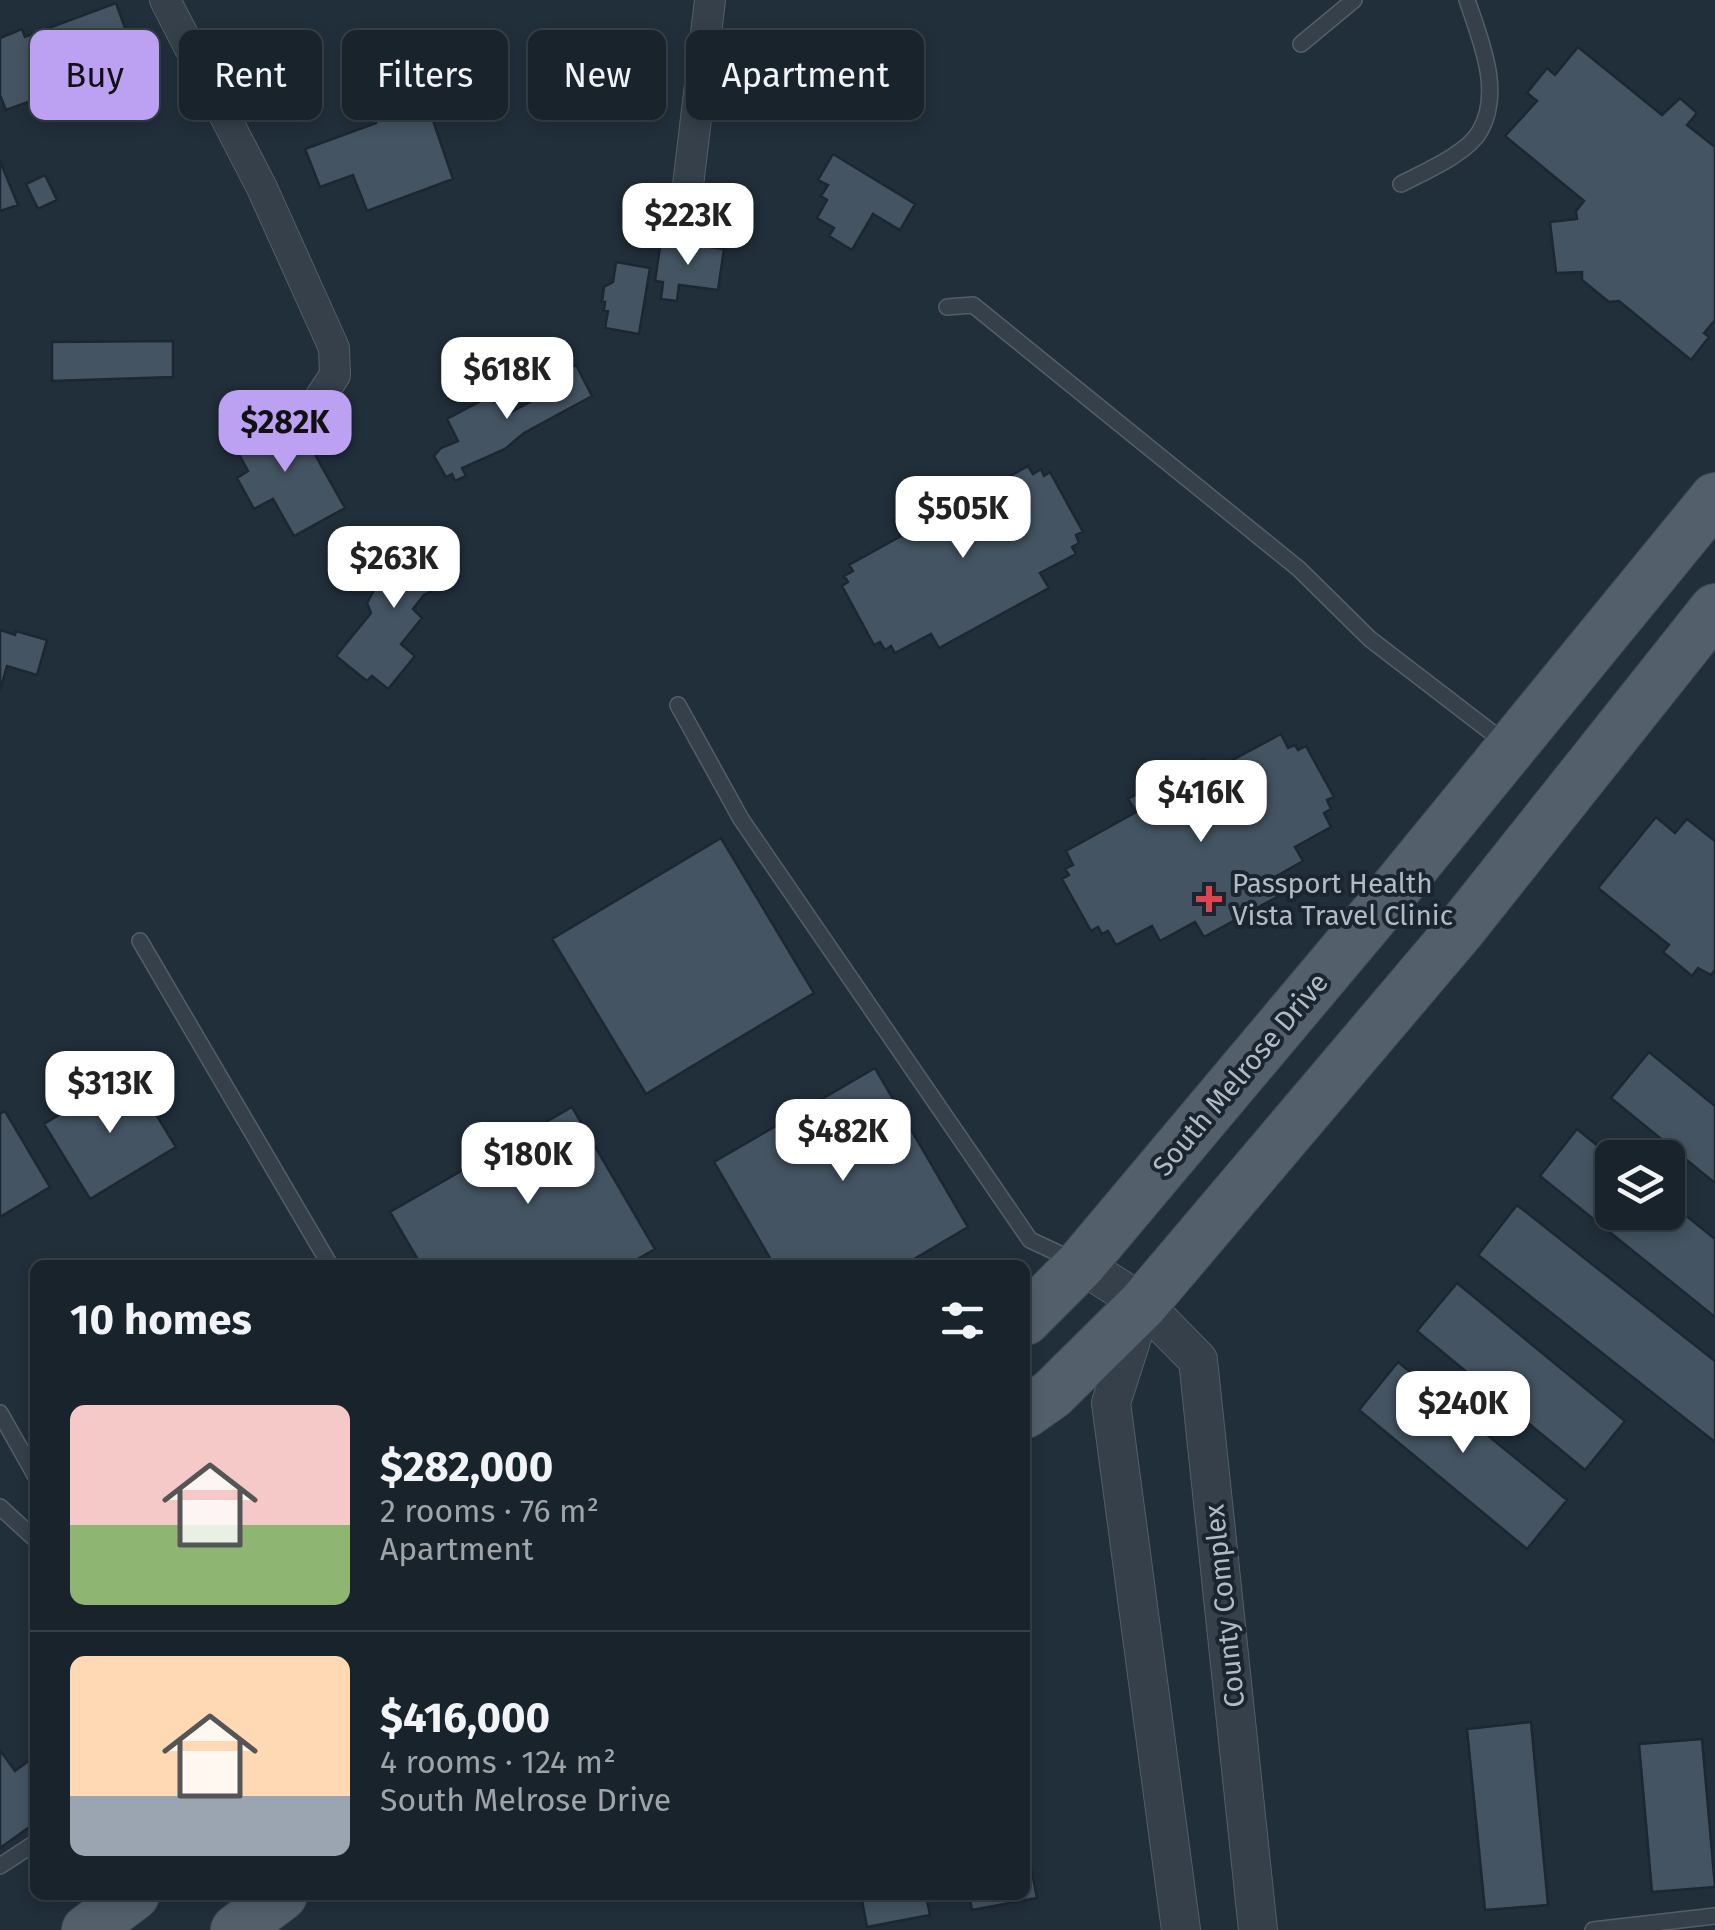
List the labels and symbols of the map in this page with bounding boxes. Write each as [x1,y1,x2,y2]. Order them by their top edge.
pin: $223K [618,183,758,268]
pin: $618K [437,337,577,422]
pin: $282K [215,390,355,475]
pin: $505K [893,476,1033,561]
pin: $263K [324,526,464,611]
pin: $416K [1131,760,1271,845]
place label: Passport Health Vista Travel Clinic [1232,867,1453,932]
marker: Passport Health Vista Travel Clinic [1196,886,1222,912]
street label: South Melrose Drive [1146,966,1335,1183]
pin: $313K [40,1051,180,1136]
pin: $482K [773,1099,913,1184]
pin: $180K [458,1122,598,1207]
pin: $240K [1393,1371,1533,1456]
street label: County Complex [1197,1502,1252,1709]

